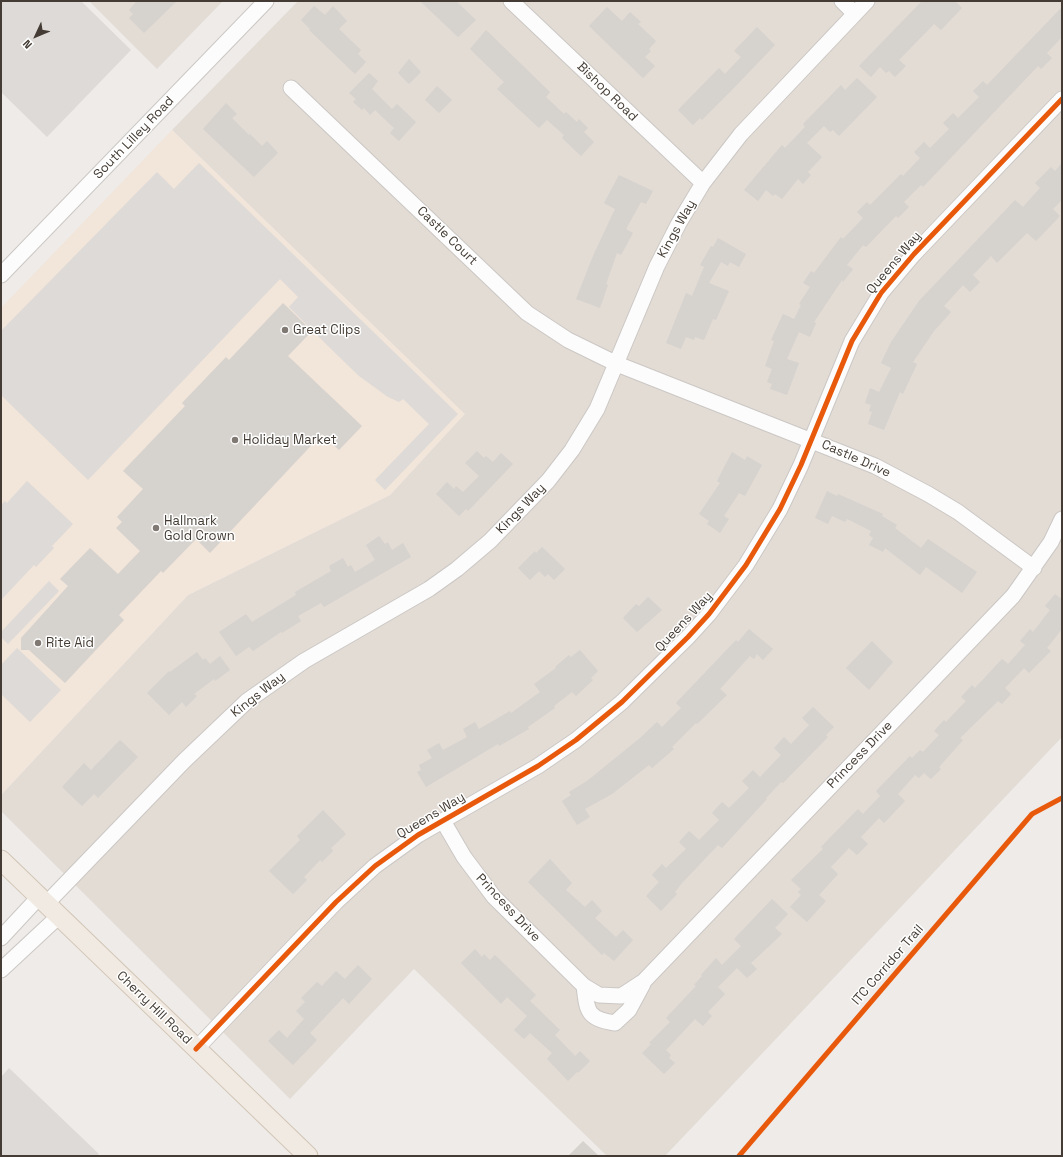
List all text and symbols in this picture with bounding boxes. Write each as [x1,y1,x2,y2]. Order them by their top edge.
north arrow [16,16,56,56]
text: N [20,37,35,52]
street label: Bishop Road [573,59,641,125]
street label: South Lilley Road [91,93,177,183]
street label: Kings Way [655,197,699,261]
street label: Castle Court [414,203,480,269]
street label: Queens Way [863,229,925,297]
place label: Great Clips [293,322,360,338]
marker: Great Clips [280,325,290,335]
place label: Holiday Market [243,432,337,448]
marker: Holiday Market [230,435,240,445]
street label: Castle Drive [819,437,893,481]
street label: Kings Way [493,481,549,537]
place label: Hallmark Gold Crown [164,513,235,544]
marker: Hallmark Gold Crown [151,523,161,533]
street label: Queens Way [652,589,716,655]
place label: Rite Aid [46,635,94,651]
marker: Rite Aid [33,638,43,648]
street label: Kings Way [228,669,288,721]
street label: Princess Drive [824,718,896,792]
street label: Queens Way [394,790,468,842]
street label: Princess Drive [472,871,544,945]
street label: ITC Corridor Trail [849,922,927,1008]
street label: Cherry Hill Road [113,968,195,1048]

